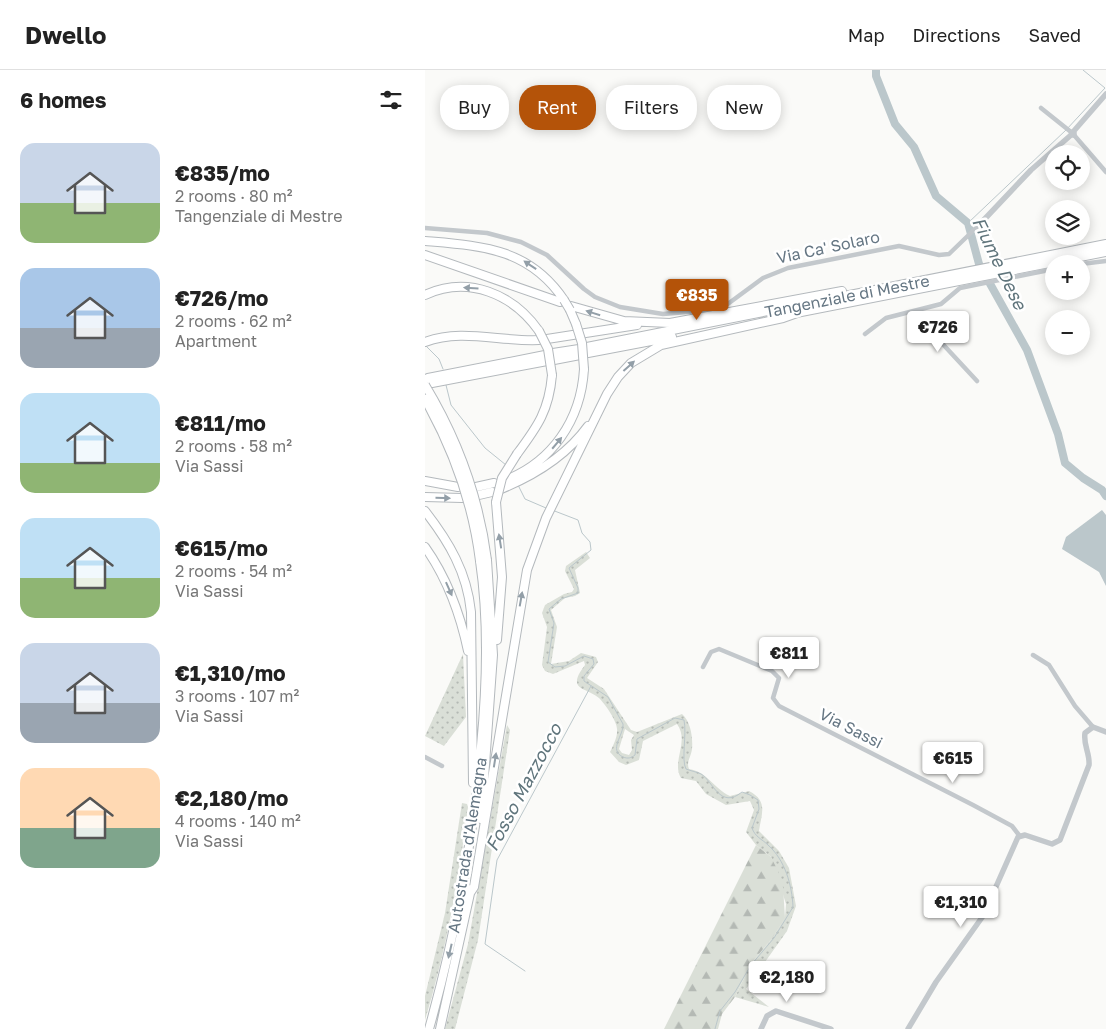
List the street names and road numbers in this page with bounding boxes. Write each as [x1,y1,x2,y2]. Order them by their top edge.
street label: Via Ca' Solaro [775,226,881,268]
street label: Tangenziale di Mestre [763,270,931,322]
street label: Via Sassi [816,704,886,752]
street label: Autostrada d'Alemagna [443,756,491,934]

